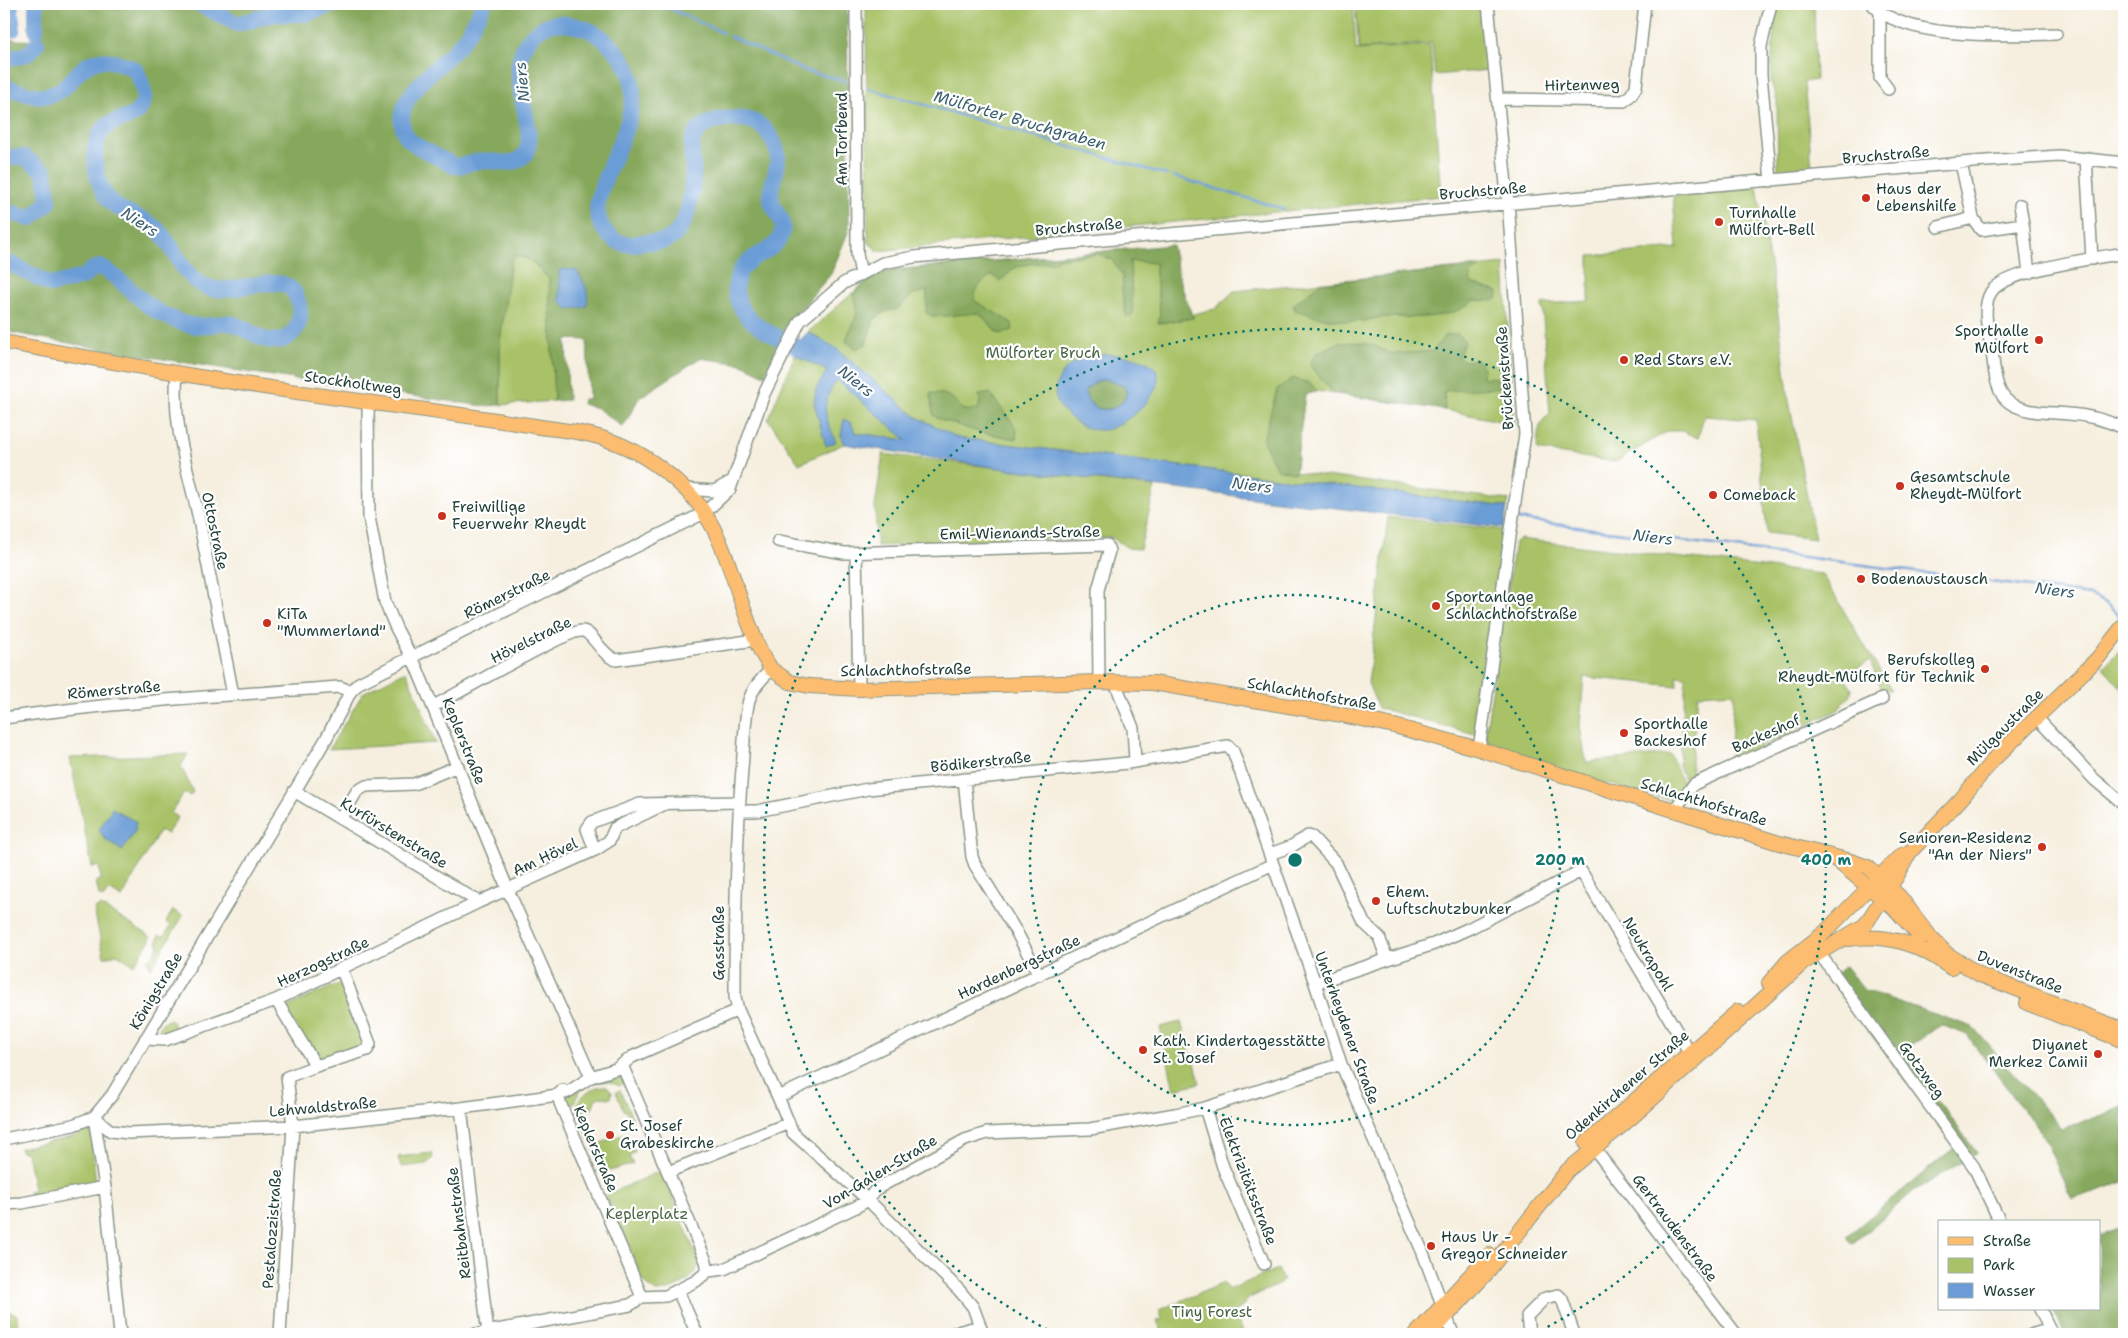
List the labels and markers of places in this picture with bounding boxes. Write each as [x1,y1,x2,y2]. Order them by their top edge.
place label: Haus der Lebenshilfe [1876,179,1957,216]
marker: Haus der Lebenshilfe [1860,192,1872,204]
place label: Turnhalle Mülfort-Bell [1729,203,1815,240]
marker: Turnhalle Mülfort-Bell [1713,216,1725,228]
place label: Sporthalle Mülfort [1955,321,2029,358]
marker: Sporthalle Mülfort [2033,334,2045,346]
place label: Red Stars e.V. [1634,350,1732,370]
marker: Red Stars e.V. [1618,354,1630,366]
place label: Gesamtschule Rheydt-Mülfort [1910,467,2022,504]
marker: Gesamtschule Rheydt-Mülfort [1894,480,1906,492]
place label: Comeback [1723,485,1796,505]
marker: Comeback [1707,489,1719,501]
place label: Freiwillige Feuerwehr Rheydt [452,497,587,534]
marker: Freiwillige Feuerwehr Rheydt [436,510,448,522]
place label: Bodenaustausch [1871,569,1988,589]
marker: Bodenaustausch [1855,573,1867,585]
place label: Sportanlage Schlachthofstraße [1446,587,1577,624]
marker: Sportanlage Schlachthofstraße [1430,600,1442,612]
place label: KiTa "Mummerland" [277,604,386,641]
marker: KiTa "Mummerland" [261,617,273,629]
place label: Berufskolleg Rheydt-Mülfort für Technik [1778,650,1975,687]
marker: Berufskolleg Rheydt-Mülfort für Technik [1979,663,1991,675]
place label: Sporthalle Backeshof [1634,714,1708,751]
marker: Sporthalle Backeshof [1618,727,1630,739]
place label: Senioren-Residenz "An der Niers" [1899,828,2032,865]
marker: Senioren-Residenz "An der Niers" [2036,841,2048,853]
centre of rings [1286,851,1304,869]
place label: Ehem. Luftschutzbunker [1386,882,1512,919]
marker: Ehem. Luftschutzbunker [1370,895,1382,907]
place label: Kath. Kindertagesstätte St. Josef [1153,1031,1326,1068]
place label: Diyanet Merkez Camii [1989,1035,2088,1072]
marker: Kath. Kindertagesstätte St. Josef [1137,1044,1149,1056]
marker: Diyanet Merkez Camii [2092,1048,2104,1060]
place label: St. Josef Grabeskirche [620,1116,714,1153]
marker: St. Josef Grabeskirche [604,1129,616,1141]
place label: Haus Ur - Gregor Schneider [1441,1227,1568,1264]
marker: Haus Ur - Gregor Schneider [1425,1240,1437,1252]

